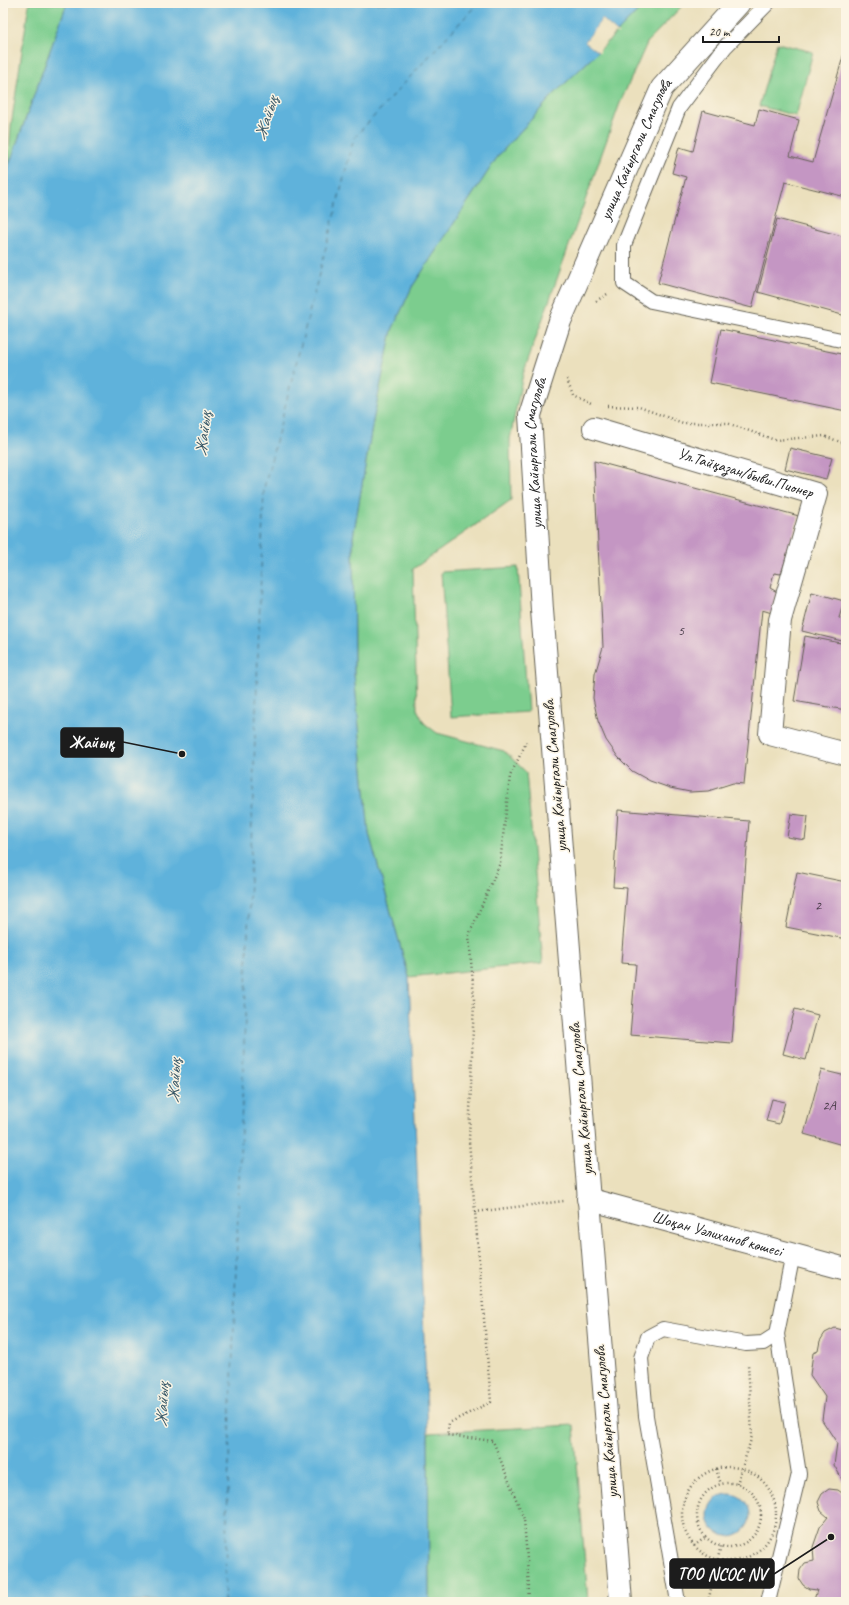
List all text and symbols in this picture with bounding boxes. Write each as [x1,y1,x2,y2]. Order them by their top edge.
scale bar [703,18,779,44]
text: 20 m [709,24,731,40]
street label: улица Кайыргали Смагулова [595,73,677,224]
water label: Жайық [249,92,284,142]
street label: улица Кайыргали Смагулова [520,373,552,530]
water label: Жайық [190,409,216,457]
street label: Ул.Тайқазан/бывш.Пионер [675,443,817,503]
house number: 5 [678,622,685,639]
street label: улица Кайыргали Смагулова [538,698,572,854]
callout: Жайық [61,728,123,757]
text: Жайық [69,732,116,753]
house number: 2 [815,897,823,914]
street label: улица Кайыргали Смагулова [564,1021,598,1177]
water label: Жайық [163,1056,185,1104]
house number: 2А [822,1097,837,1114]
street label: Шоқан Уәлиханов көшесі [650,1207,787,1262]
street label: улица Кайыргали Смагулова [589,1344,623,1500]
water label: Жайық [151,1380,173,1428]
callout: ТОО NCOC NV [670,1559,774,1588]
text: ТОО NCOC NV [678,1564,770,1585]

